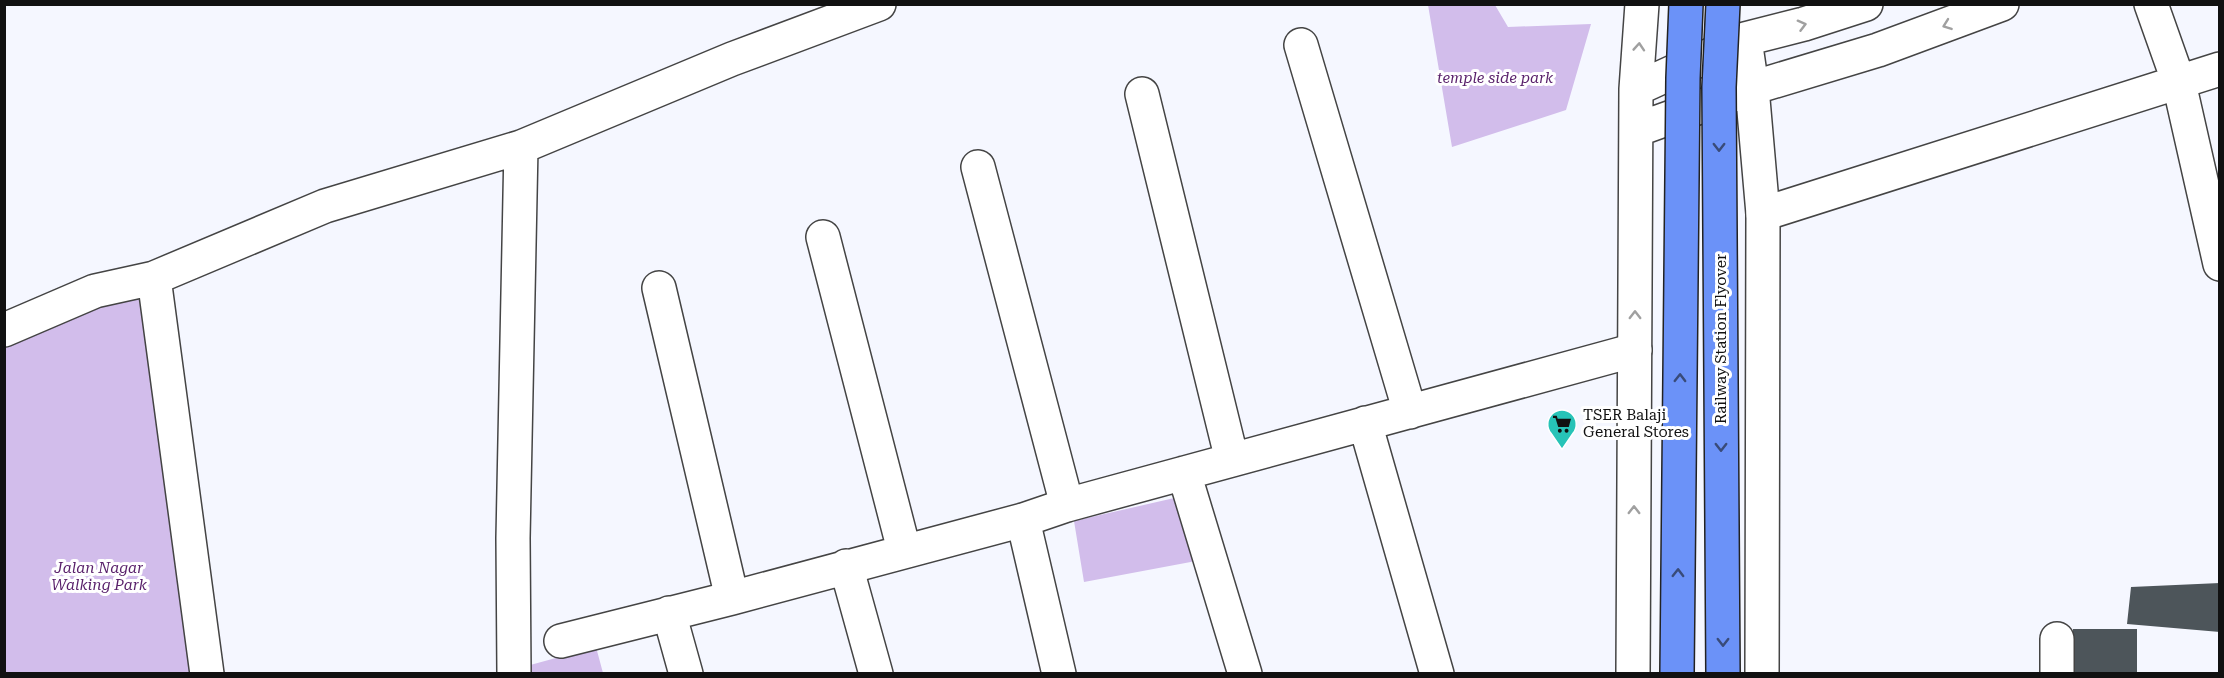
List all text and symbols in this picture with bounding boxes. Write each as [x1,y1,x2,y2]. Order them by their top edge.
one-way arrow [1942,17,1953,30]
one-way arrow [1797,19,1807,32]
one-way arrow [1632,42,1645,51]
park label: temple side park [1437,69,1554,87]
one-way arrow [1713,142,1725,151]
street label: Railway Station Flyover [1712,254,1730,424]
one-way arrow [1629,311,1641,320]
one-way arrow [1674,374,1686,383]
place label: TSER Balaji General Stores [1583,406,1689,441]
supermarket icon: TSER Balaji General Stores [1546,408,1578,450]
one-way arrow [1715,442,1727,451]
one-way arrow [1628,506,1640,515]
park label: Jalan Nagar Walking Park [51,559,148,594]
one-way arrow [1672,569,1684,578]
one-way arrow [1717,637,1729,646]

